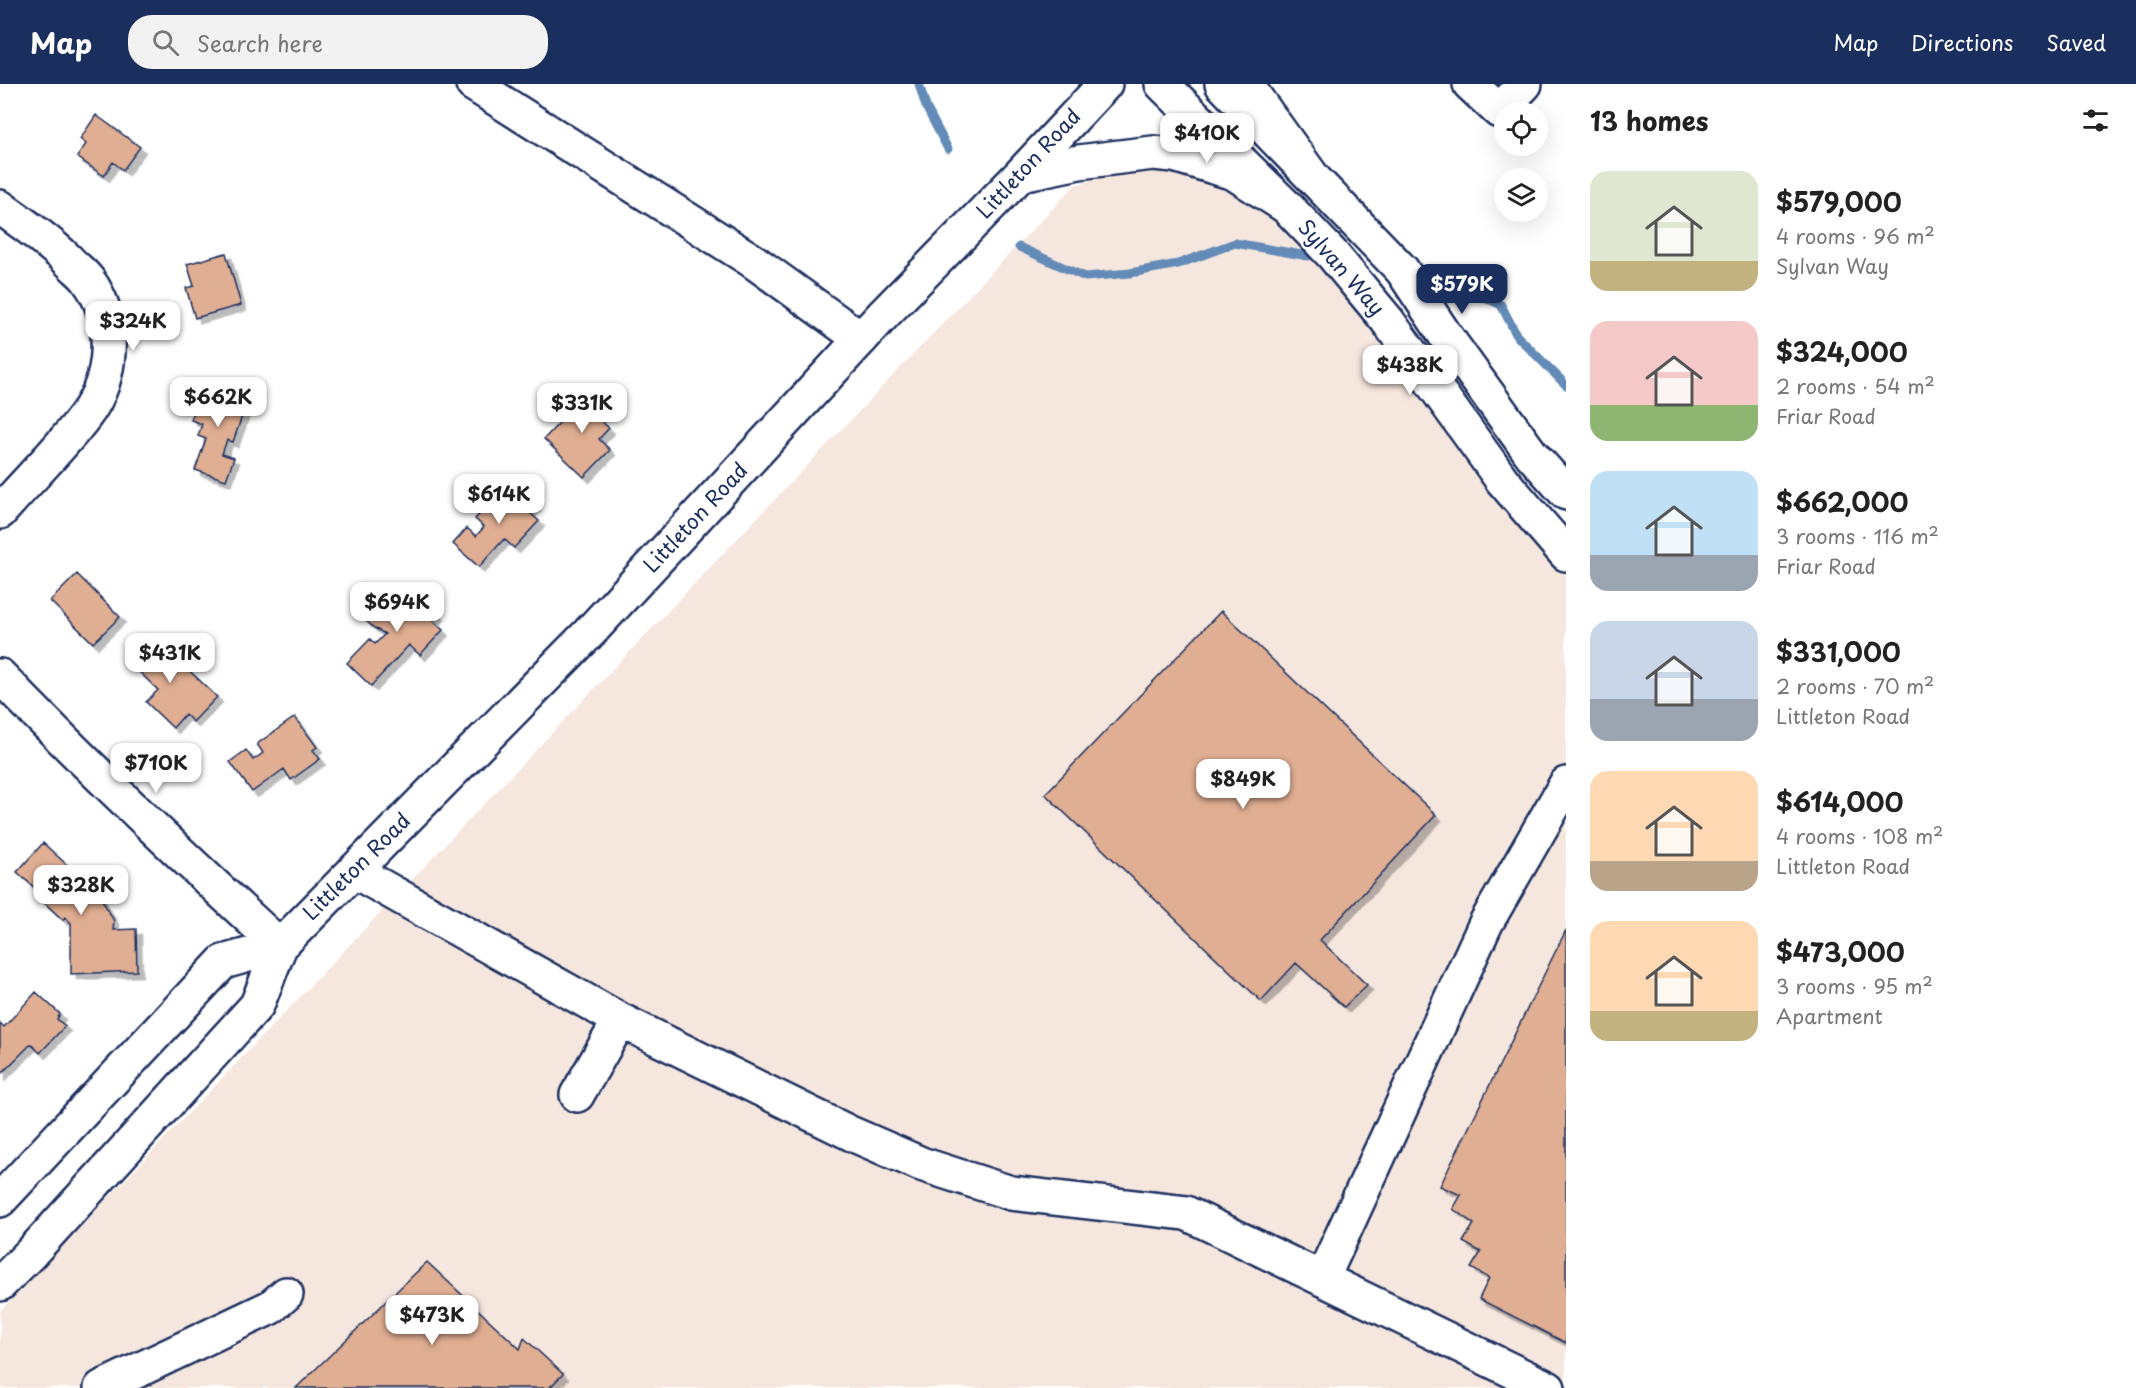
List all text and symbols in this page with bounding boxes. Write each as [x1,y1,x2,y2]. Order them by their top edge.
search box [128,15,548,69]
text: Map [30,21,92,64]
icon: search [149,26,182,59]
text: Search here [197,26,323,59]
text: Map [1833,26,1878,58]
text: Directions [1911,26,2013,58]
text: Saved [2046,26,2106,58]
street label: Littleton Road [968,100,1087,225]
text: 13 homes [1590,101,1708,140]
map controls [1494,102,1548,222]
button: locate [1494,102,1548,156]
icon: filters [2079,104,2112,137]
pin: $410K [1165,113,1249,164]
text: $410K [1174,117,1240,147]
button: layers [1494,168,1548,222]
text: $579,000 [1776,182,1902,221]
icon: home [1638,195,1710,267]
street label: Sylvan Way [1292,211,1393,322]
text: 4 rooms · 96 m² [1776,221,1935,251]
text: Sylvan Way [1776,251,1889,281]
pin: $579K [1420,264,1504,315]
text: $579K [1430,268,1494,298]
pin: $324K [91,301,175,352]
text: $324K [99,305,167,335]
text: $324,000 [1776,332,1908,371]
pin: $438K [1368,345,1452,396]
icon: home [1638,345,1710,417]
text: $438K [1377,349,1443,379]
text: 2 rooms · 54 m² [1776,371,1935,401]
pin: $662K [176,377,260,428]
text: $662K [184,381,252,411]
pin: $331K [540,383,624,434]
text: $331K [551,387,613,417]
text: Friar Road [1776,401,1876,431]
street label: Littleton Road [635,454,754,579]
pin: $614K [457,474,541,525]
text: $614K [468,478,530,508]
text: $662,000 [1776,482,1909,521]
icon: home [1638,495,1710,567]
text: 3 rooms · 116 m² [1776,521,1939,551]
text: Friar Road [1776,551,1876,581]
pin: $694K [355,582,439,633]
text: $694K [364,586,430,616]
text: $331,000 [1776,632,1901,671]
pin: $431K [128,633,212,684]
text: $431K [139,637,201,667]
icon: home [1638,645,1710,717]
text: 2 rooms · 70 m² [1776,671,1934,701]
text: Littleton Road [1776,701,1910,731]
pin: $710K [114,743,198,794]
text: $710K [124,747,188,777]
pin: $849K [1201,759,1285,810]
text: $849K [1210,763,1276,793]
text: $614,000 [1776,782,1903,821]
icon: home [1638,795,1710,867]
street label: Littleton Road [294,804,417,927]
text: 4 rooms · 108 m² [1776,821,1943,851]
text: Littleton Road [1776,851,1910,881]
pin: $328K [39,865,123,916]
text: $328K [47,869,115,899]
text: $473,000 [1776,932,1905,971]
icon: home [1638,945,1710,1017]
text: 3 rooms · 95 m² [1776,971,1933,1001]
text: Apartment [1776,1001,1883,1031]
pin: $473K [390,1295,474,1346]
text: $473K [399,1299,465,1329]

